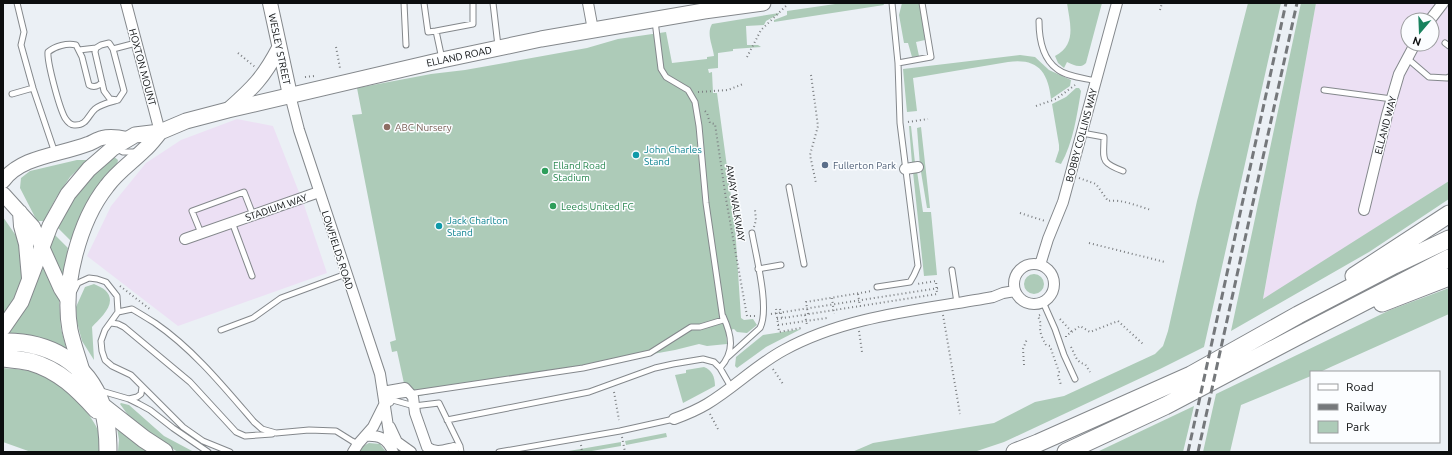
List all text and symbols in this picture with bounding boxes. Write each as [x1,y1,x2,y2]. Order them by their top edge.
street label: WESLEY STREET [267,12,293,86]
north arrow [1400,12,1440,52]
street label: HOXTON MOUNT [127,27,158,107]
text: N [1411,34,1423,48]
street label: ELLAND ROAD [425,44,493,69]
street label: BOBBY COLLINS WAY [1064,87,1099,183]
street label: ELLAND WAY [1372,95,1399,155]
marker: ABC Nursery [382,122,392,132]
place label: ABC Nursery [395,122,452,133]
place label: John Charles Stand [644,144,702,167]
marker: John Charles Stand [631,150,641,160]
place label: Elland Road Stadium [553,160,606,183]
marker: Fullerton Park [820,160,830,170]
place label: Fullerton Park [833,160,896,171]
street label: AWAY WALKWAY [724,164,747,242]
marker: Elland Road Stadium [540,166,550,176]
street label: STADIUM WAY [244,192,309,223]
marker: Leeds United FC [548,201,558,211]
place label: Leeds United FC [561,201,634,212]
street label: LOWFIELDS ROAD [320,209,355,291]
place label: Jack Charlton Stand [447,215,508,238]
marker: Jack Charlton Stand [434,221,444,231]
legend [1310,371,1440,443]
text: Road [1346,380,1374,393]
text: Railway [1346,400,1387,413]
text: Park [1346,420,1370,433]

